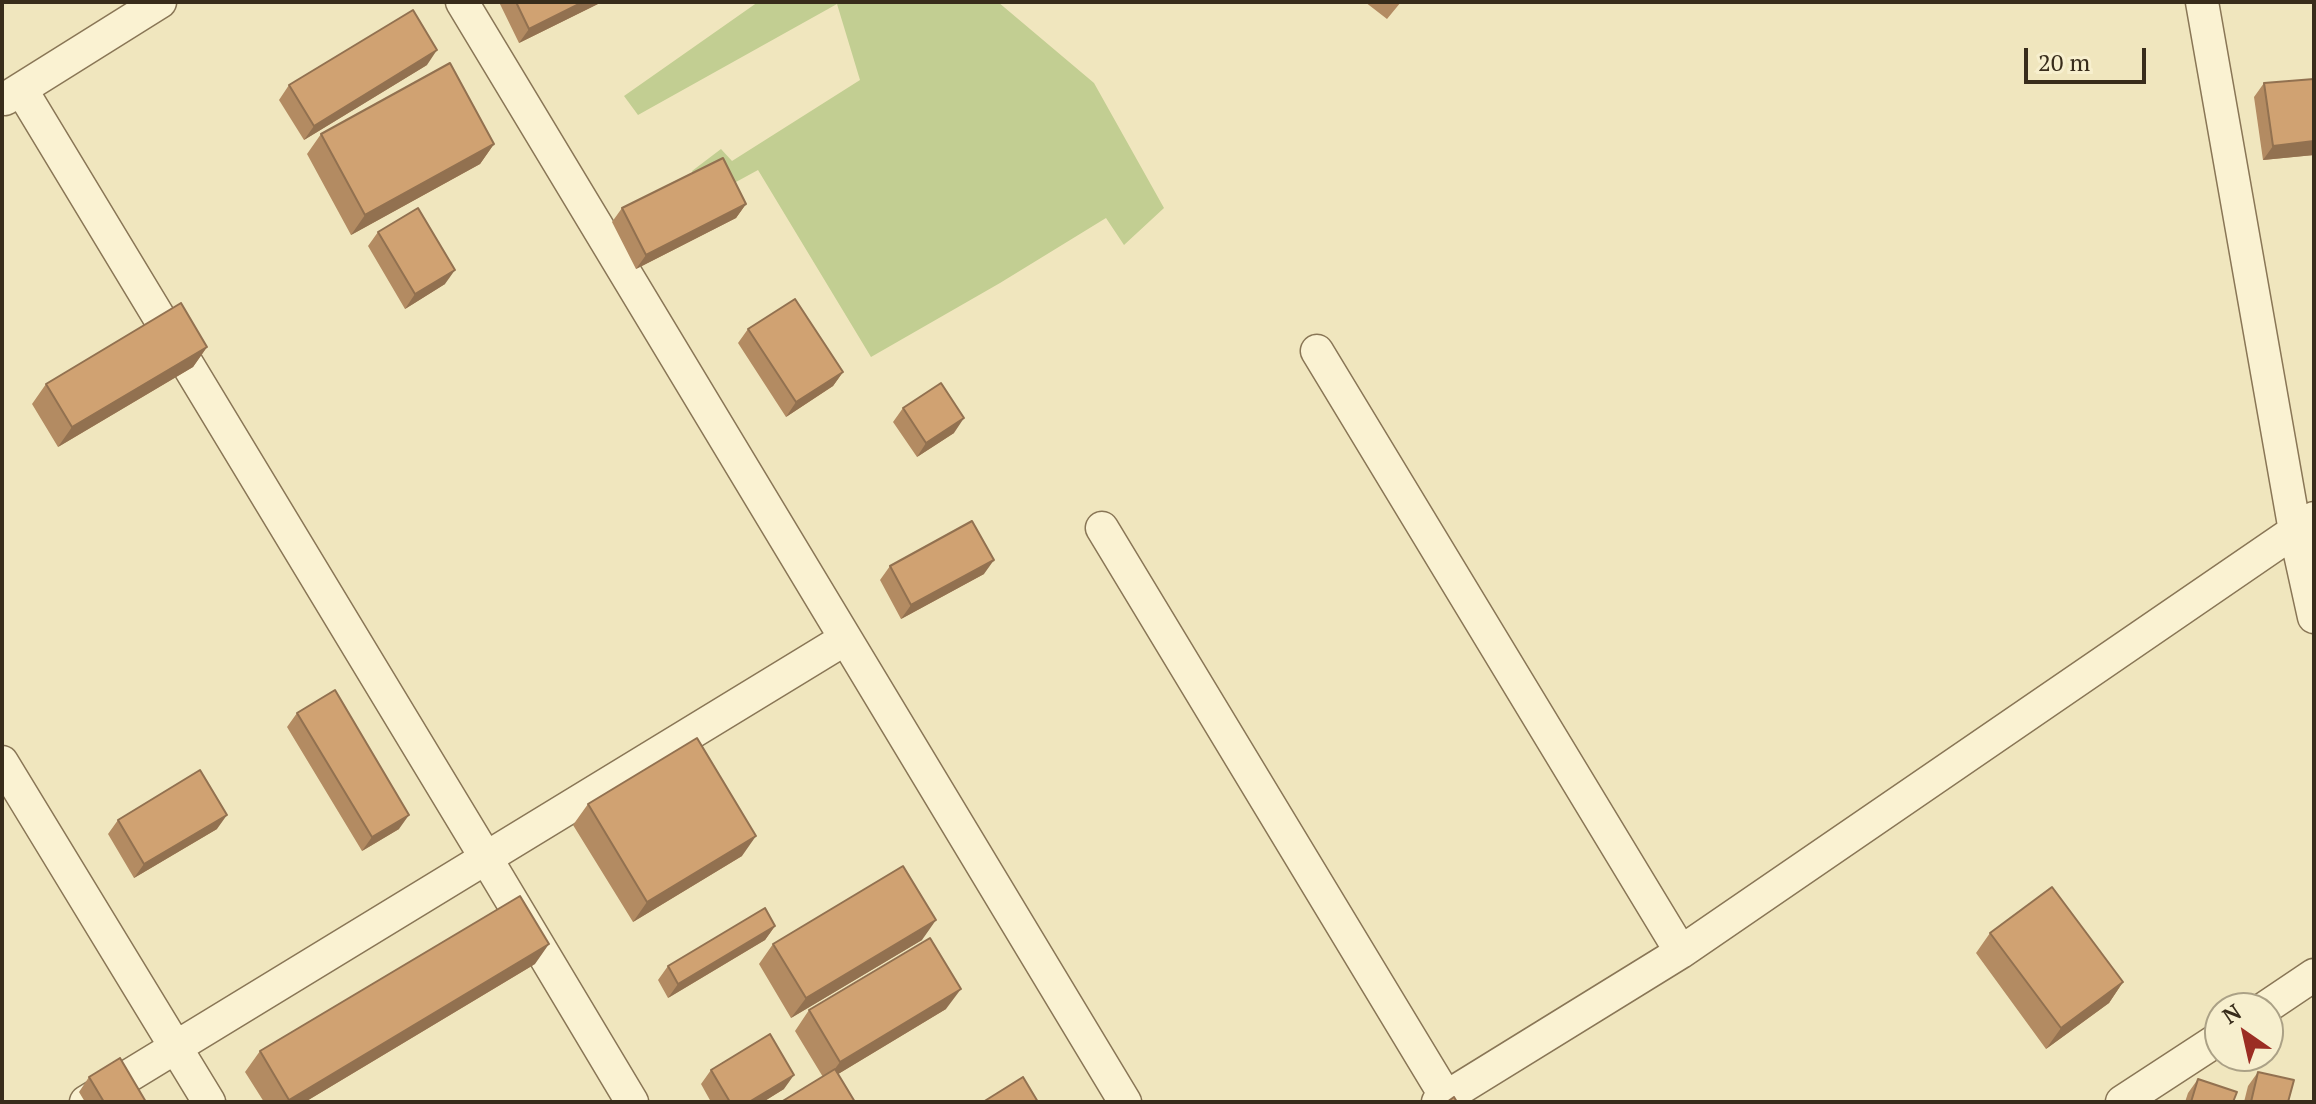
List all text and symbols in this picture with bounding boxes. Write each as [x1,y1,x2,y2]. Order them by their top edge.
scale bar [2028,32,2150,82]
text: 20 m [2038,46,2090,78]
north arrow [2204,992,2284,1072]
text: N [2216,997,2246,1030]

